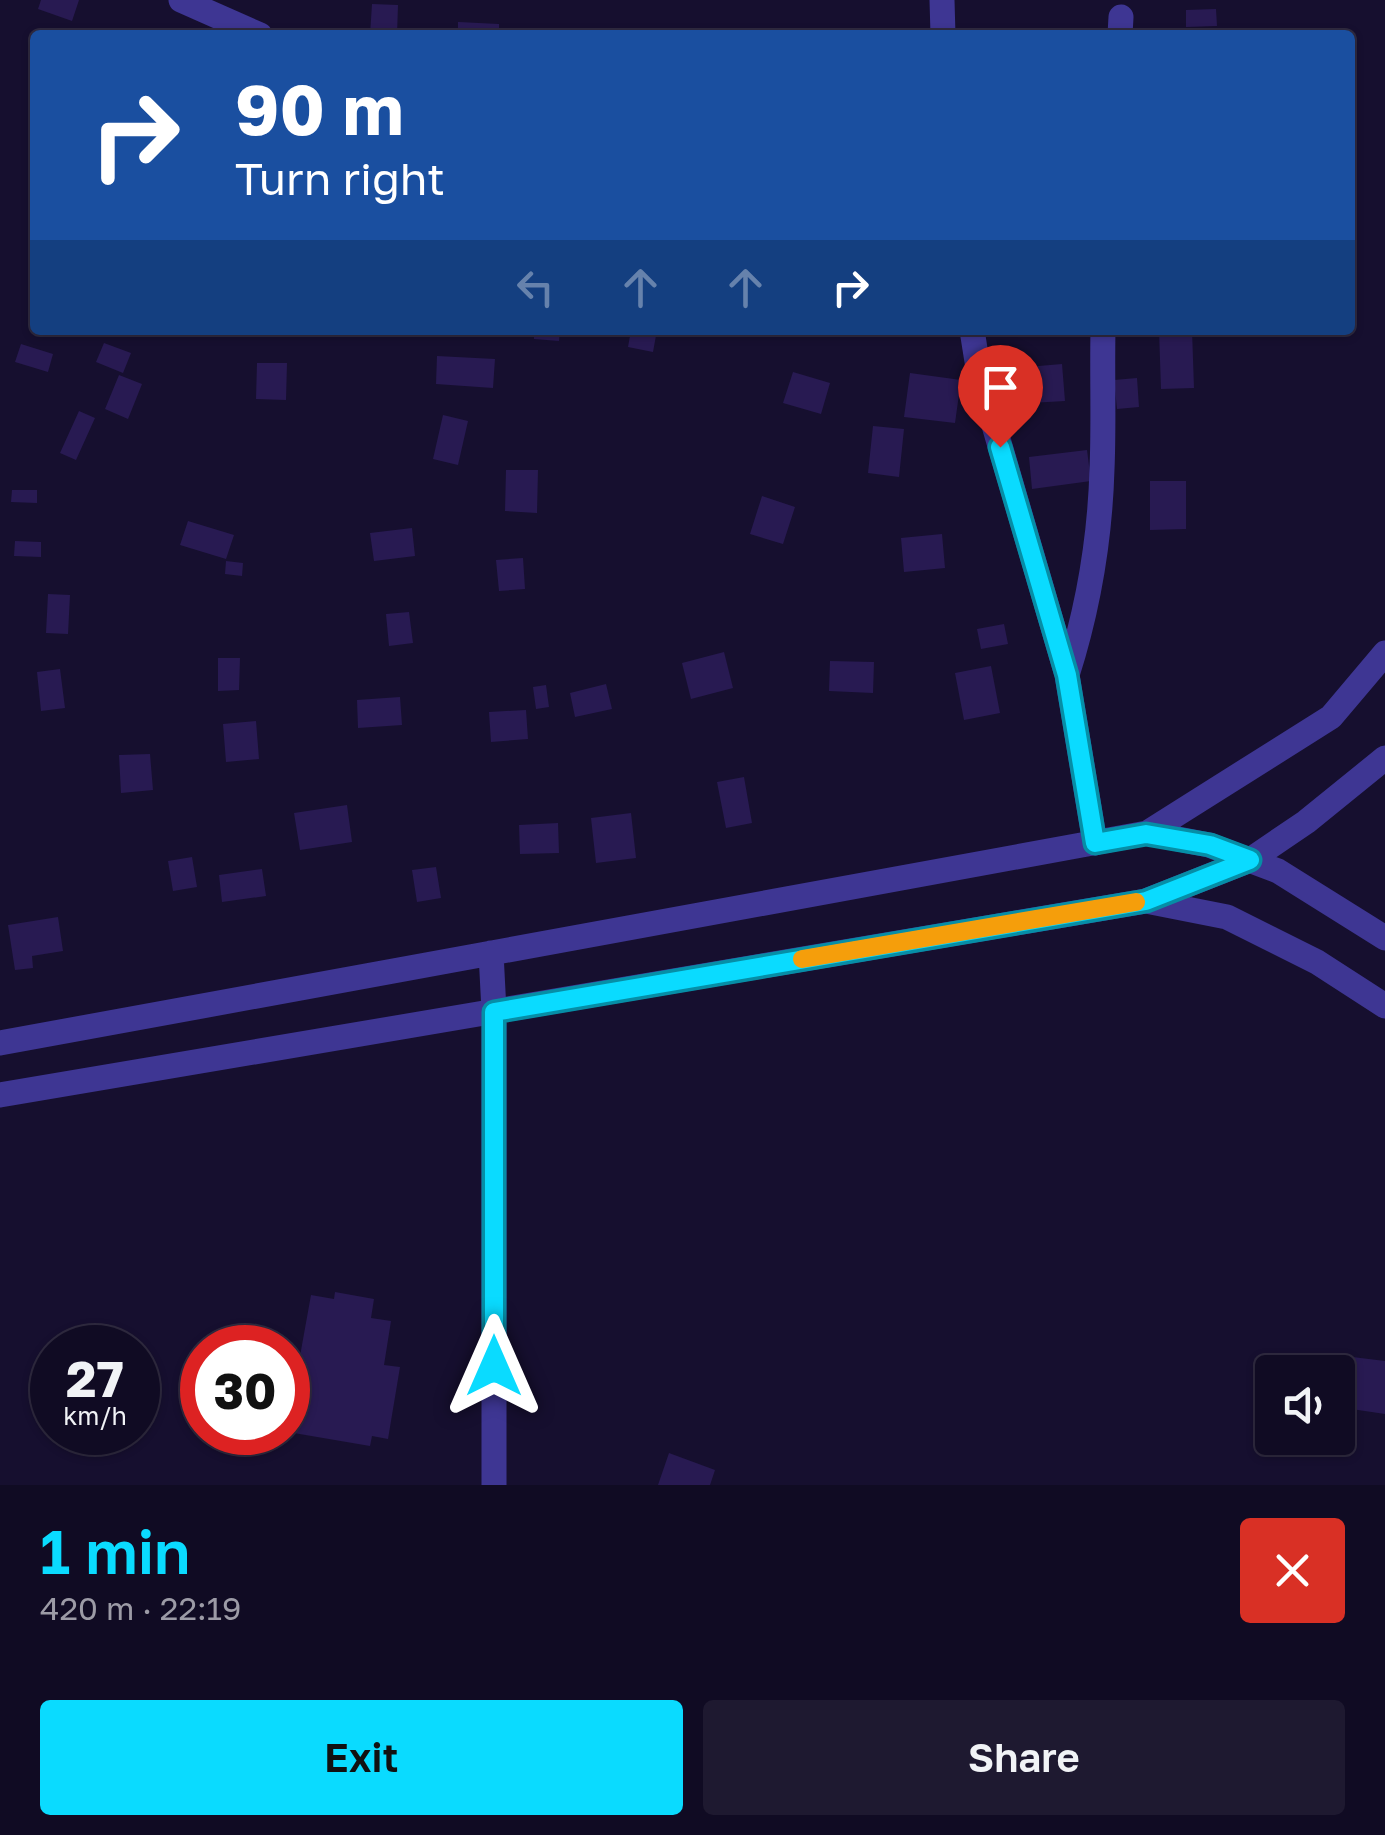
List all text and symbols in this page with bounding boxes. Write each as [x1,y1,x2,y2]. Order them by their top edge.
text: 90 m [235,66,404,150]
icon: right [70,70,200,200]
text: Turn right [235,151,445,205]
icon: left [508,260,563,315]
icon: ahead [613,260,668,315]
icon: ahead [718,260,773,315]
icon: right [823,260,878,315]
pin [958,345,1043,448]
icon: arrive [973,360,1028,415]
position arrow [442,1314,546,1418]
speed limit sign: 30 [180,1325,310,1455]
text: 27 [66,1348,124,1408]
map controls [1255,1355,1355,1455]
button: sound [1255,1355,1355,1455]
text: km/h [63,1400,127,1431]
text: 1 min [40,1515,190,1587]
button: close [1240,1518,1345,1623]
text: 420 m · 22:19 [40,1589,241,1627]
button: Exit [40,1700,683,1815]
button: Share [703,1700,1345,1815]

